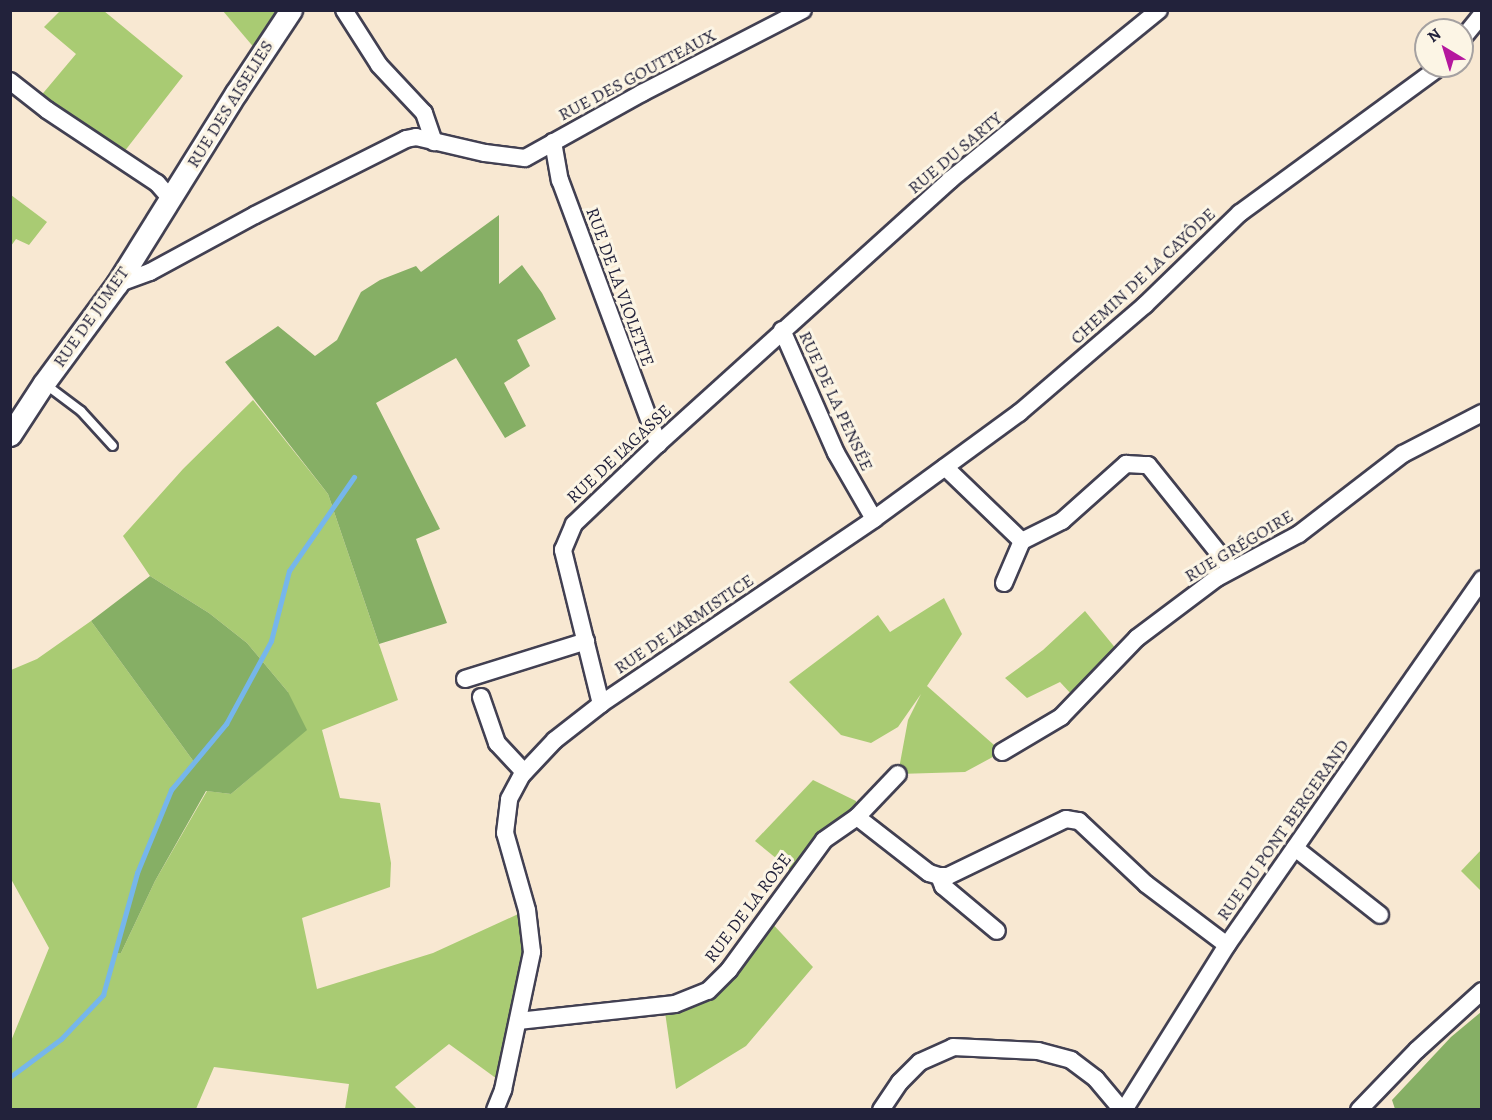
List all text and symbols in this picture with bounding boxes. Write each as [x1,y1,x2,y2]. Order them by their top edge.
north arrow [1414,18,1474,78]
text: N [1423,23,1446,48]
street label: RUE DES GOUTTEAUX [555,24,719,126]
street label: RUE DES AISELIES [182,36,278,172]
street label: RUE DU SARTY [904,107,1006,199]
street label: CHEMIN DE LA CAYÔDE [1066,203,1220,349]
street label: RUE DE LA VIOLETTE [581,205,659,369]
street label: RUE DE JUMET [48,263,134,371]
street label: RUE DE LA PENSÉE [794,328,878,474]
street label: RUE DE L'AGASSE [562,400,676,508]
street label: RUE GRÉGOIRE [1181,505,1297,587]
street label: RUE DE L'ARMISTICE [610,569,758,679]
street label: RUE DU PONT BERGERAND [1212,735,1354,925]
street label: RUE DE LA ROSE [700,849,796,967]

